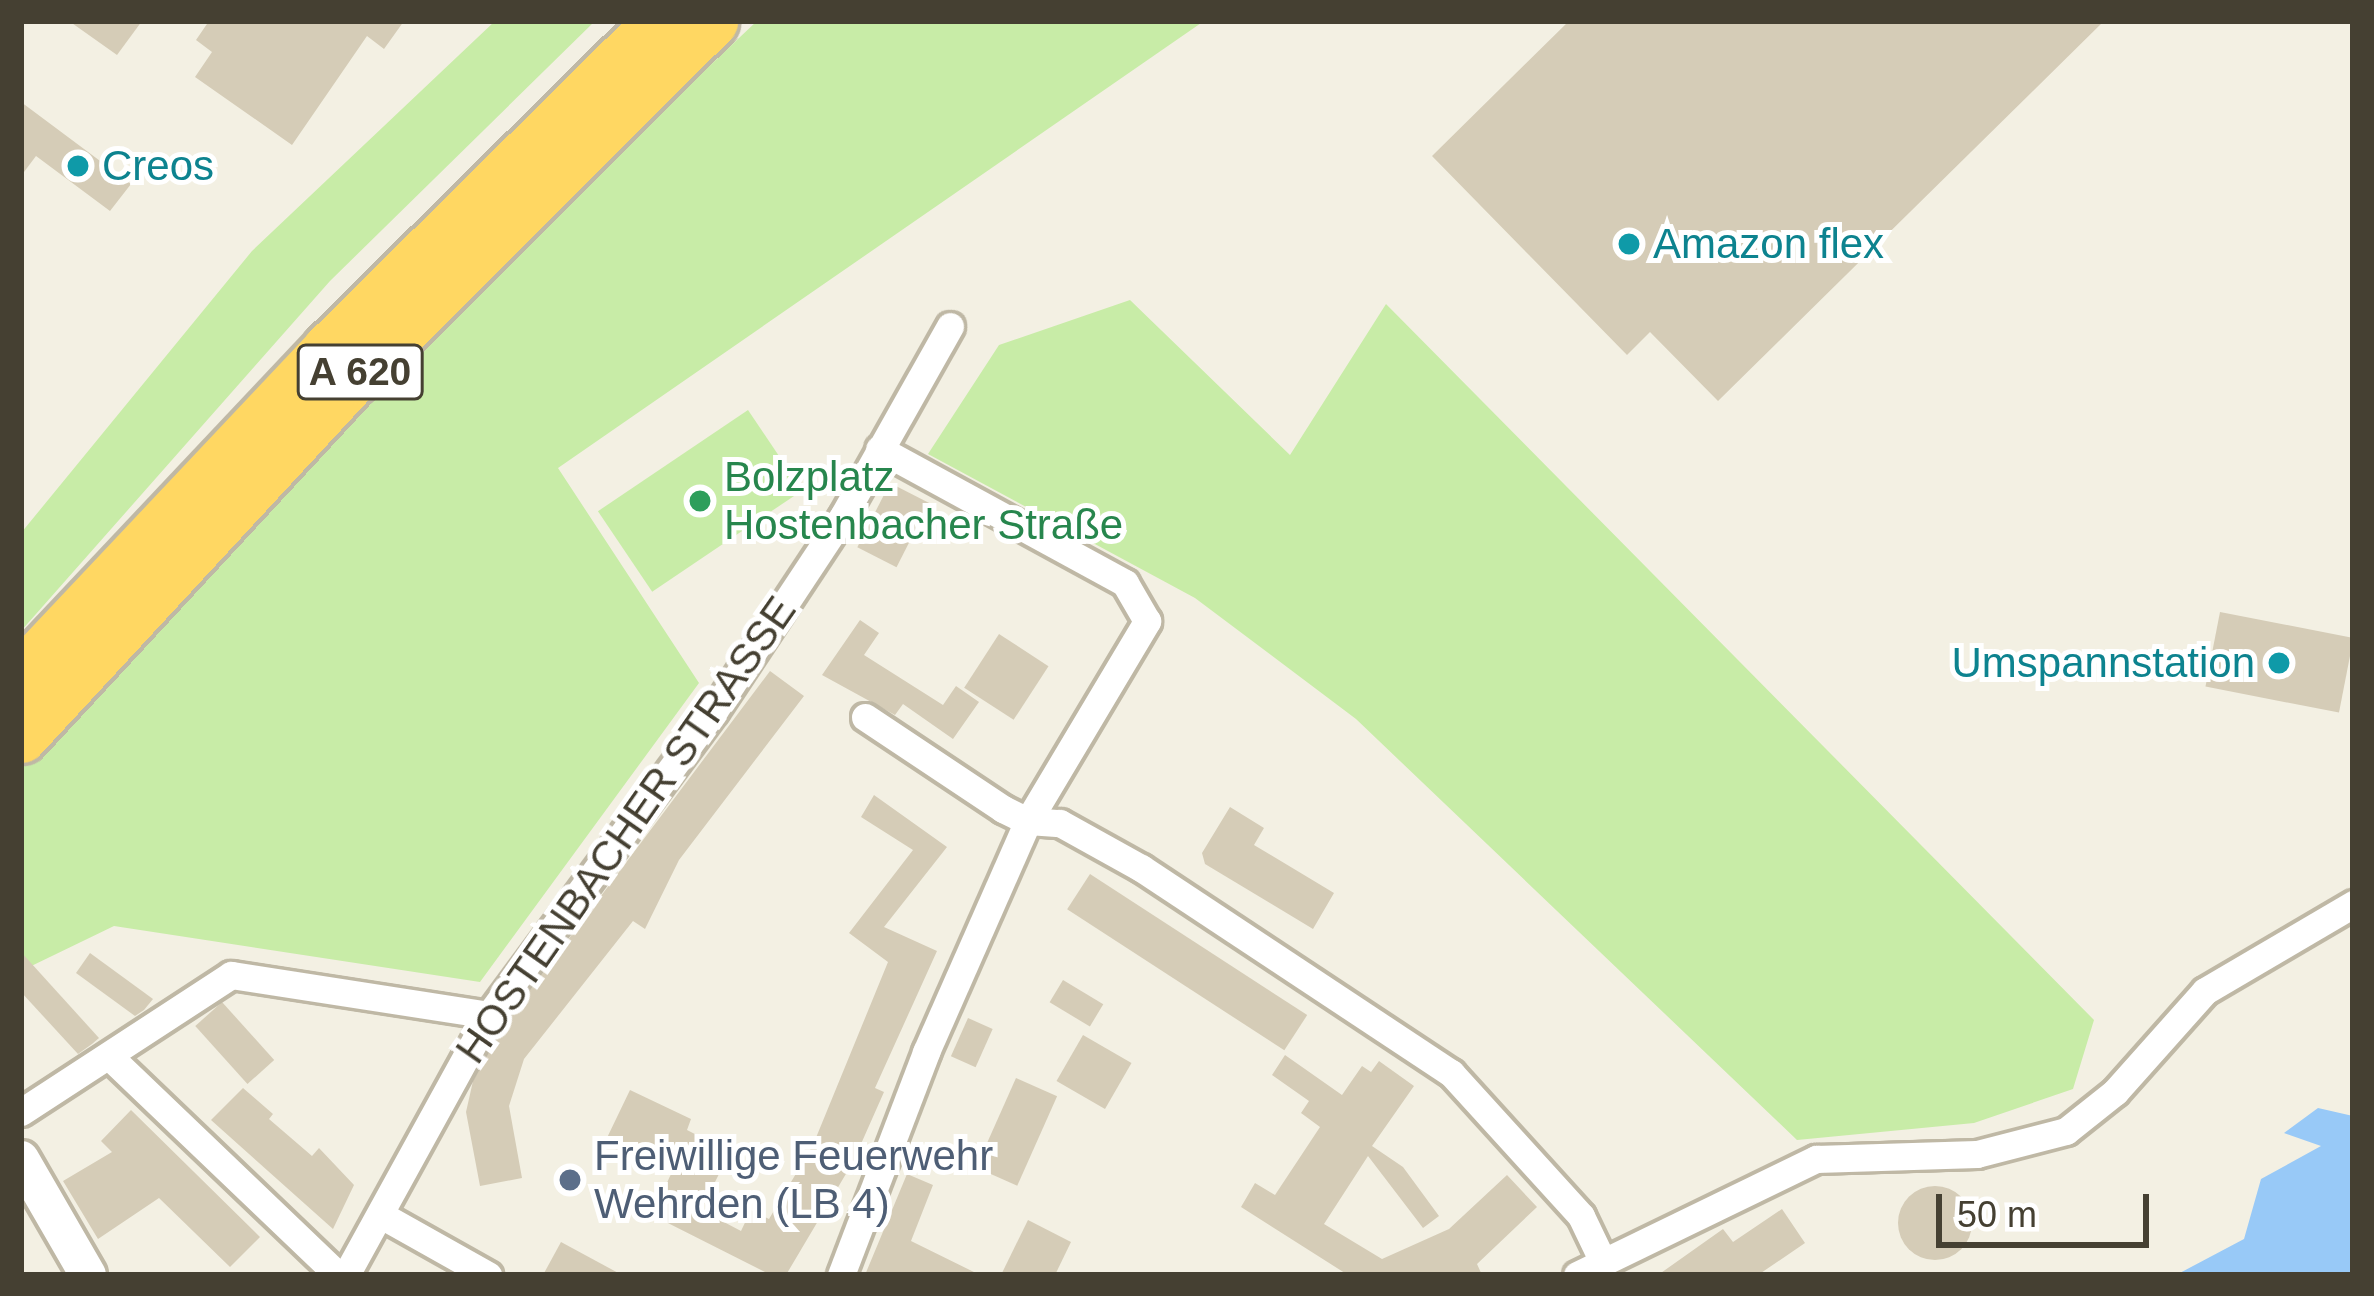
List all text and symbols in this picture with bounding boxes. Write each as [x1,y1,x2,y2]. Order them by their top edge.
place label: Creos [102,141,214,191]
marker: Creos [65,153,91,179]
place label: Amazon flex [1653,219,1884,269]
marker: Amazon flex [1616,231,1642,257]
road number: A 620 [294,339,426,405]
place label: Bolzplatz Hostenbacher Straße [724,452,1123,550]
marker: Bolzplatz Hostenbacher Straße [687,488,713,514]
street label: HOSTENBACHER STRASSE [445,587,807,1073]
place label: Umspannstation [1952,638,2255,688]
marker: Umspannstation [2266,650,2292,676]
place label: Freiwillige Feuerwehr Wehrden (LB 4) [594,1131,993,1230]
marker: Freiwillige Feuerwehr Wehrden (LB 4) [557,1167,583,1193]
scale bar [1942,1170,2155,1244]
text: 50 m [1957,1194,2037,1235]

